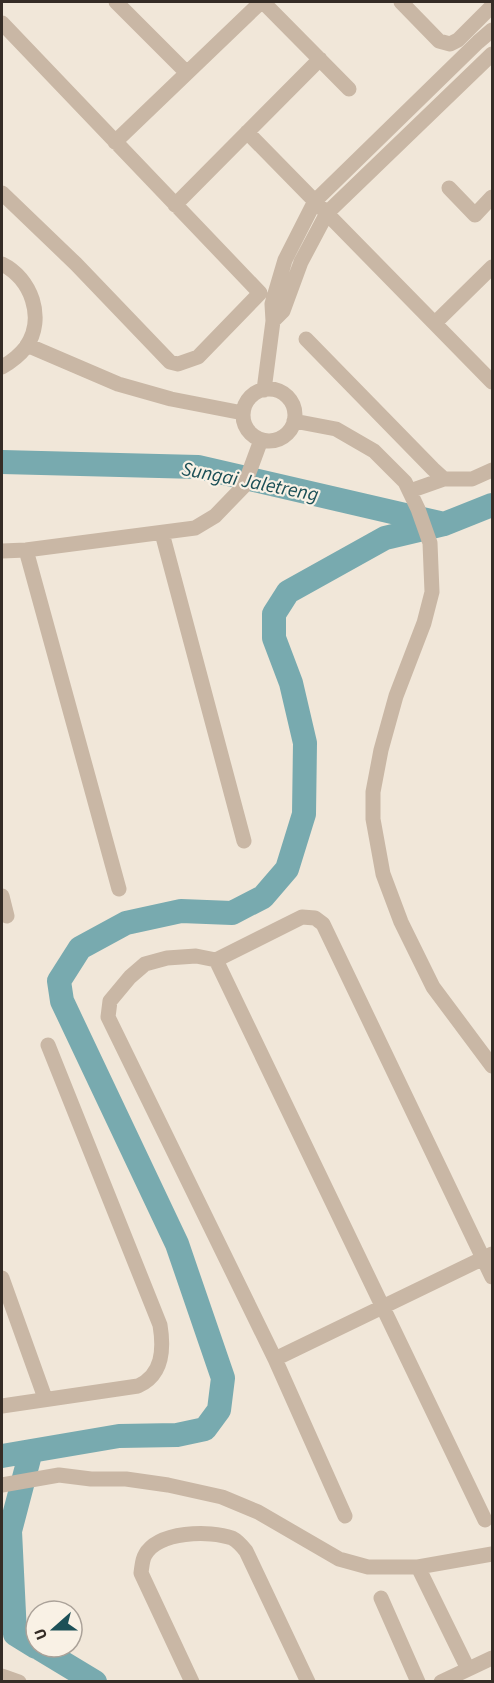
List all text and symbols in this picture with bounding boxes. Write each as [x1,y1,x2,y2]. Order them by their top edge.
water label: Sungai Jaletreng [179,455,321,509]
north arrow [24,1599,84,1659]
text: U [29,1625,53,1643]

